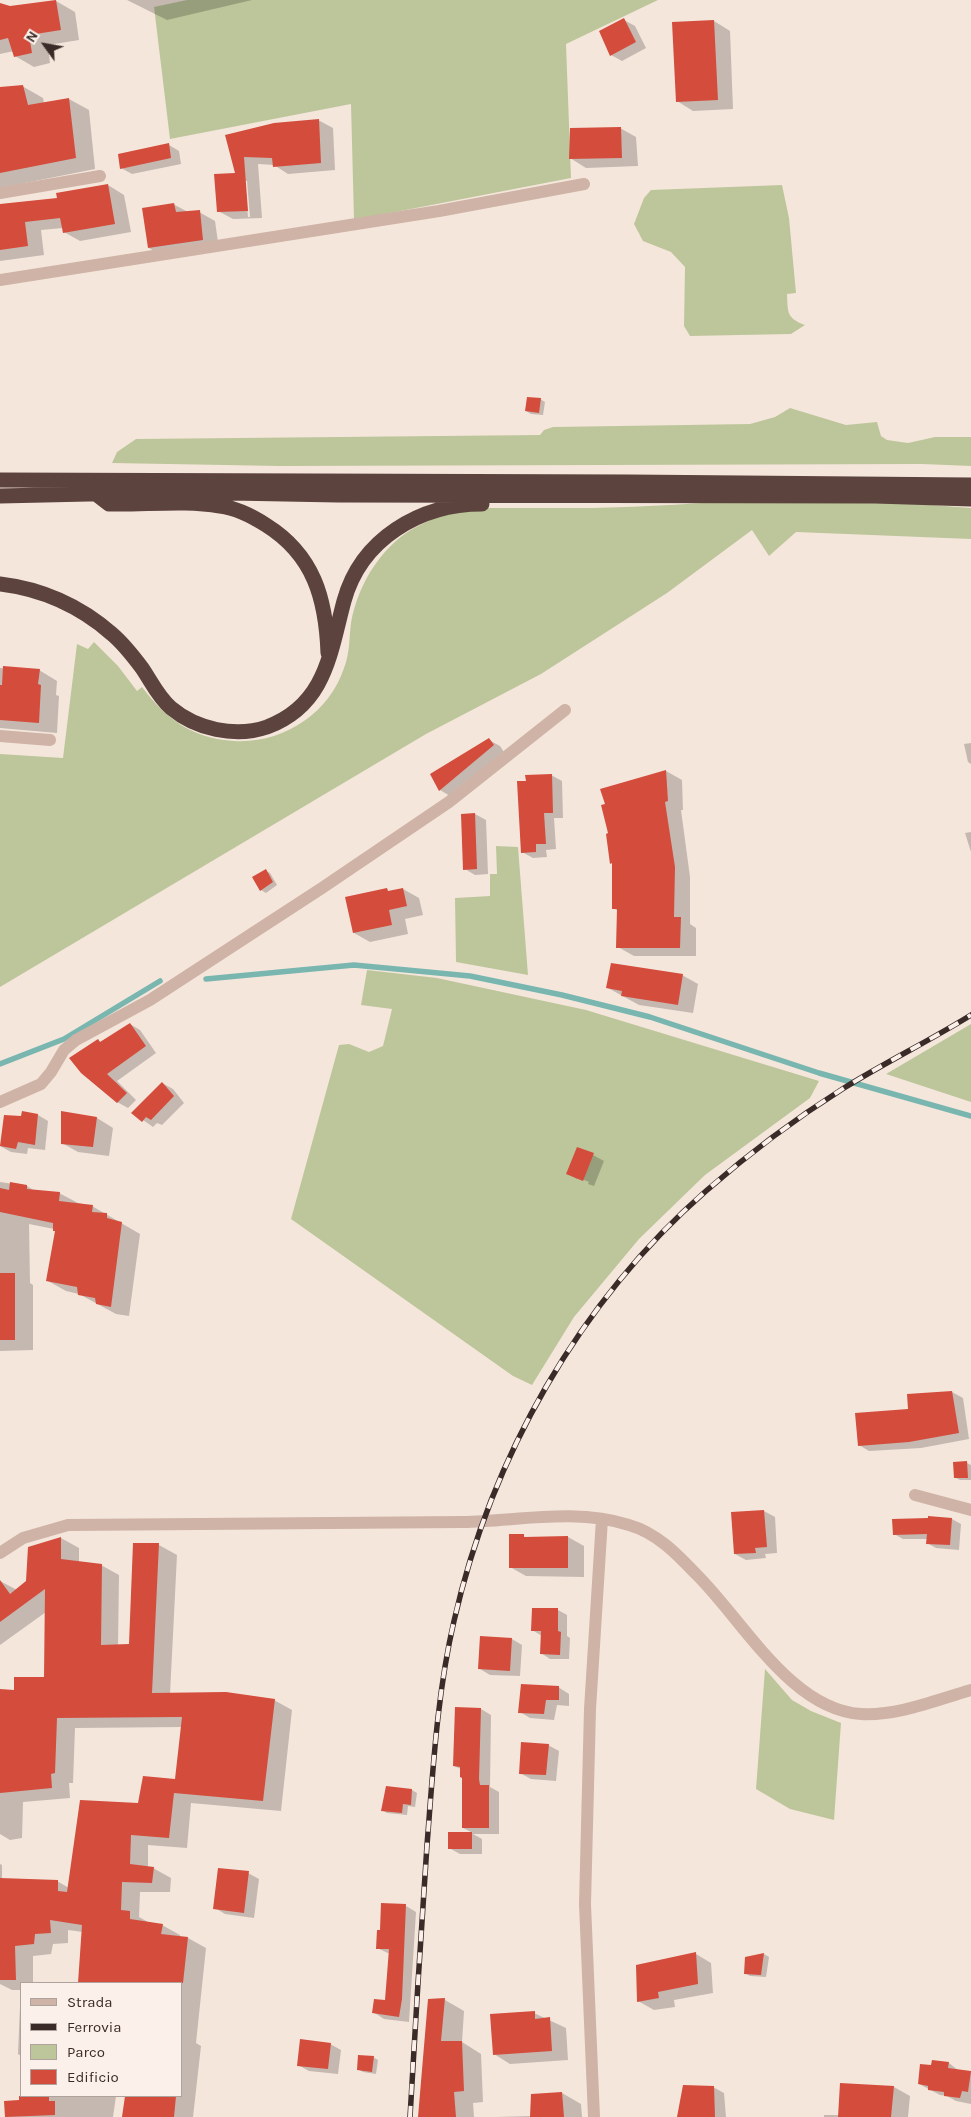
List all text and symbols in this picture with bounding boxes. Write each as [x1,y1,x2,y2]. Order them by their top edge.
north arrow [20,20,70,70]
text: N [22,28,42,46]
legend [20,1982,182,2097]
text: Strada [67,1993,113,2011]
text: Ferrovia [67,2018,121,2036]
text: Parco [67,2043,105,2061]
text: Edificio [67,2068,119,2086]

